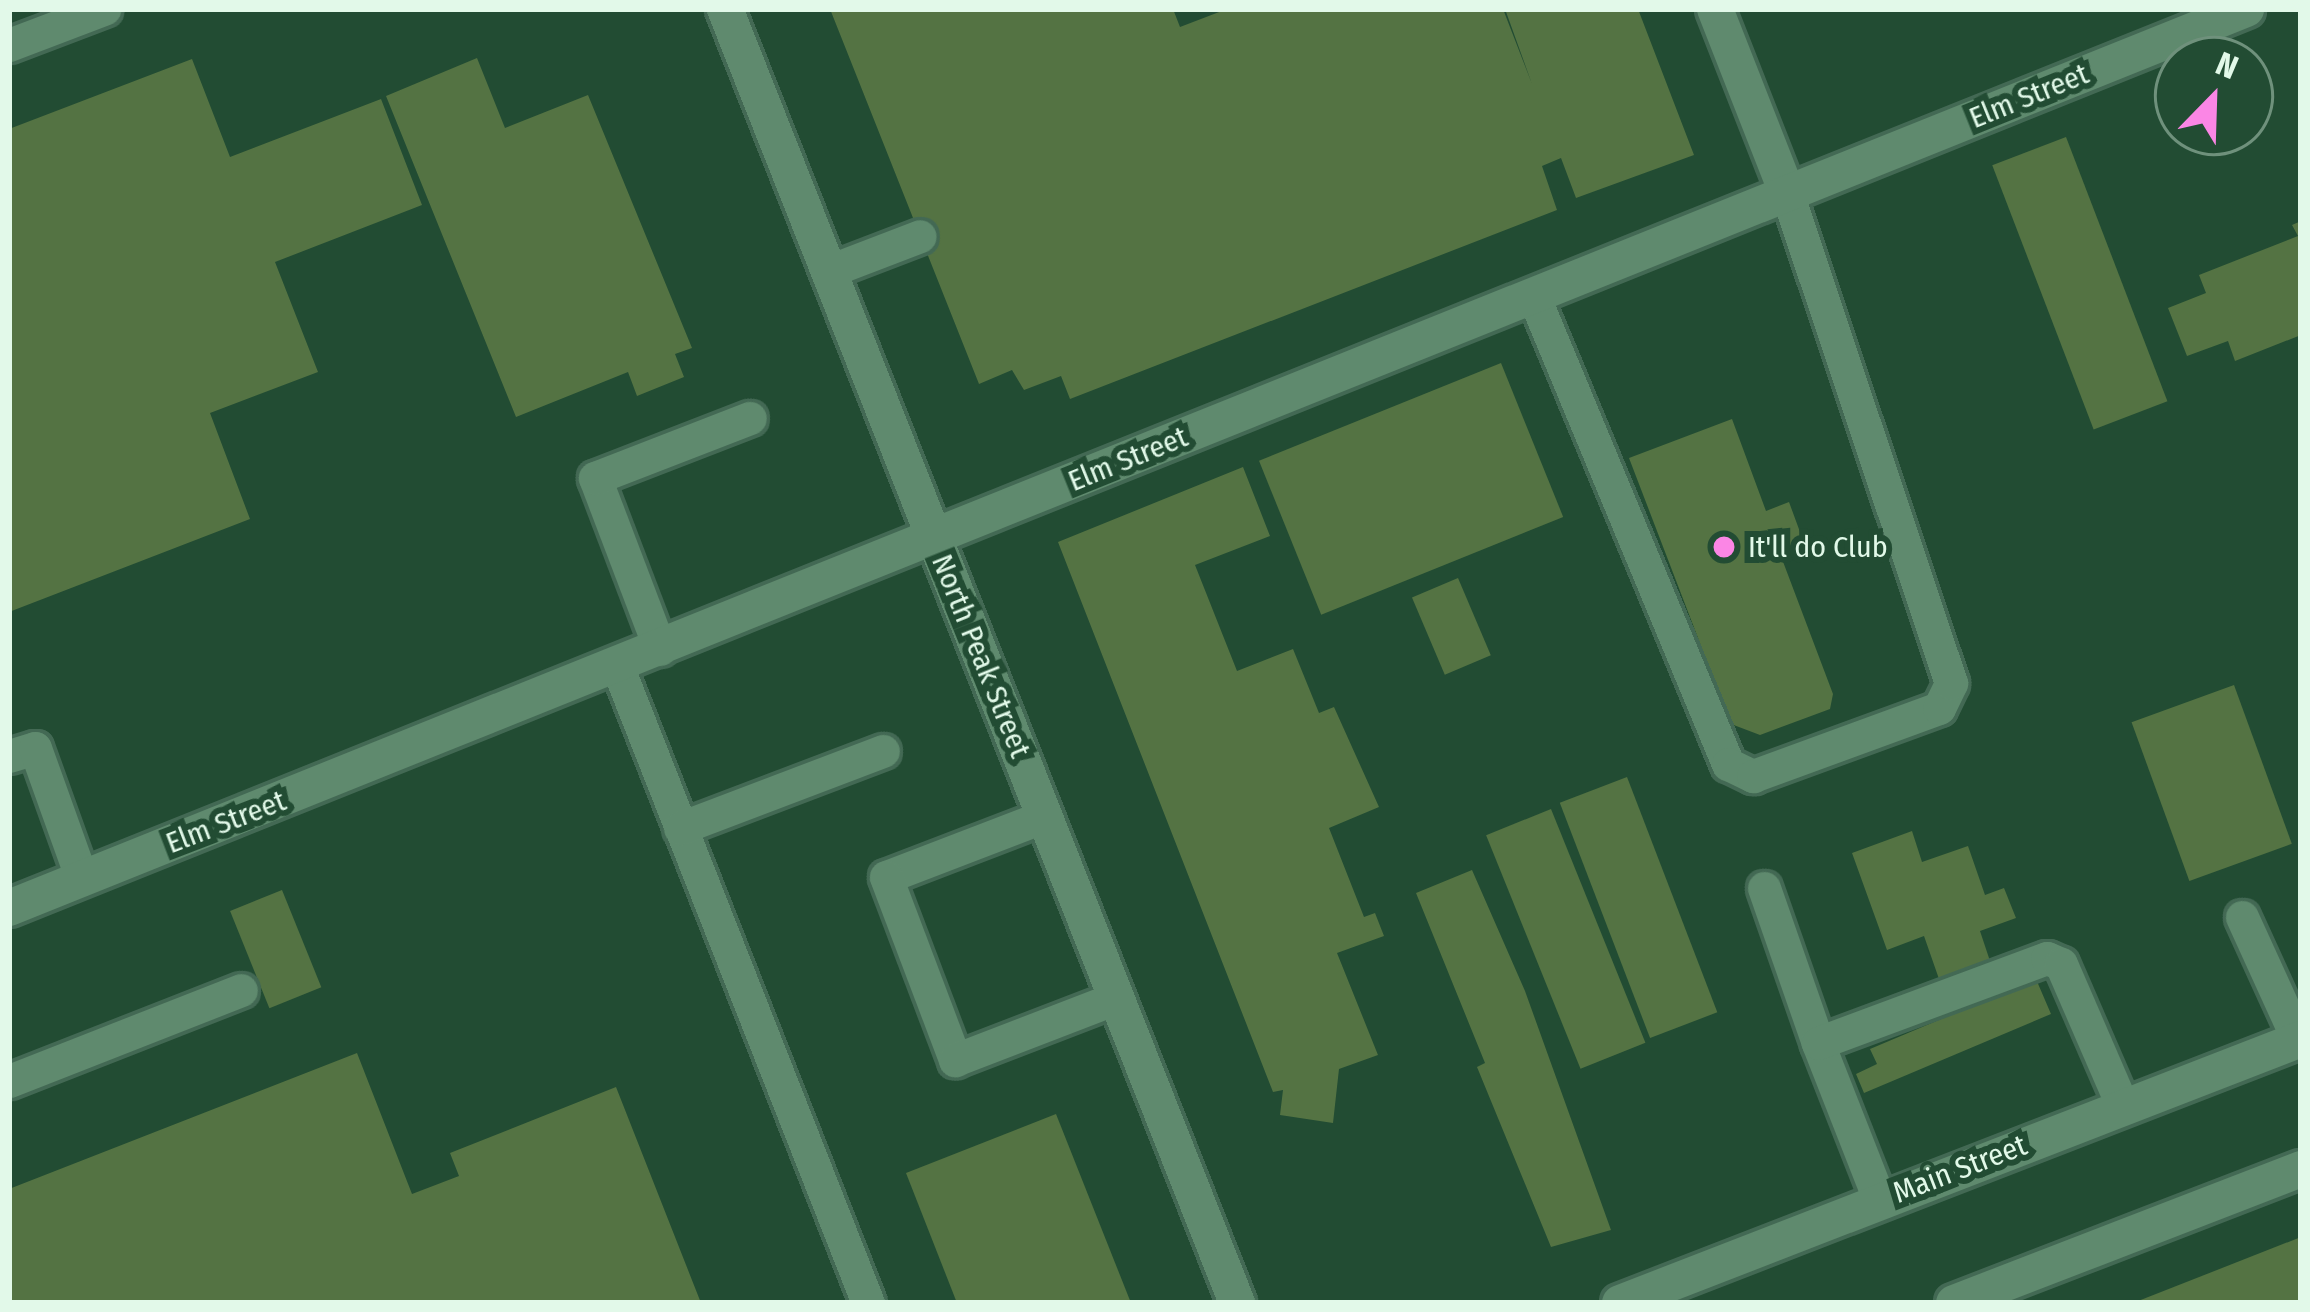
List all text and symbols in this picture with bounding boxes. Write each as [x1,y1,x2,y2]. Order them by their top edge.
north arrow [2154,36,2274,156]
text: N [2210,43,2244,88]
street label: Elm Street [1964,56,2094,136]
street label: Elm Street [1063,419,1193,499]
place label: It'll do Club [1748,529,1888,565]
marker: It'll do Club [1711,534,1737,560]
street label: North Peak Street [924,549,1038,763]
street label: Elm Street [161,783,291,861]
street label: Main Street [1888,1127,2032,1211]

